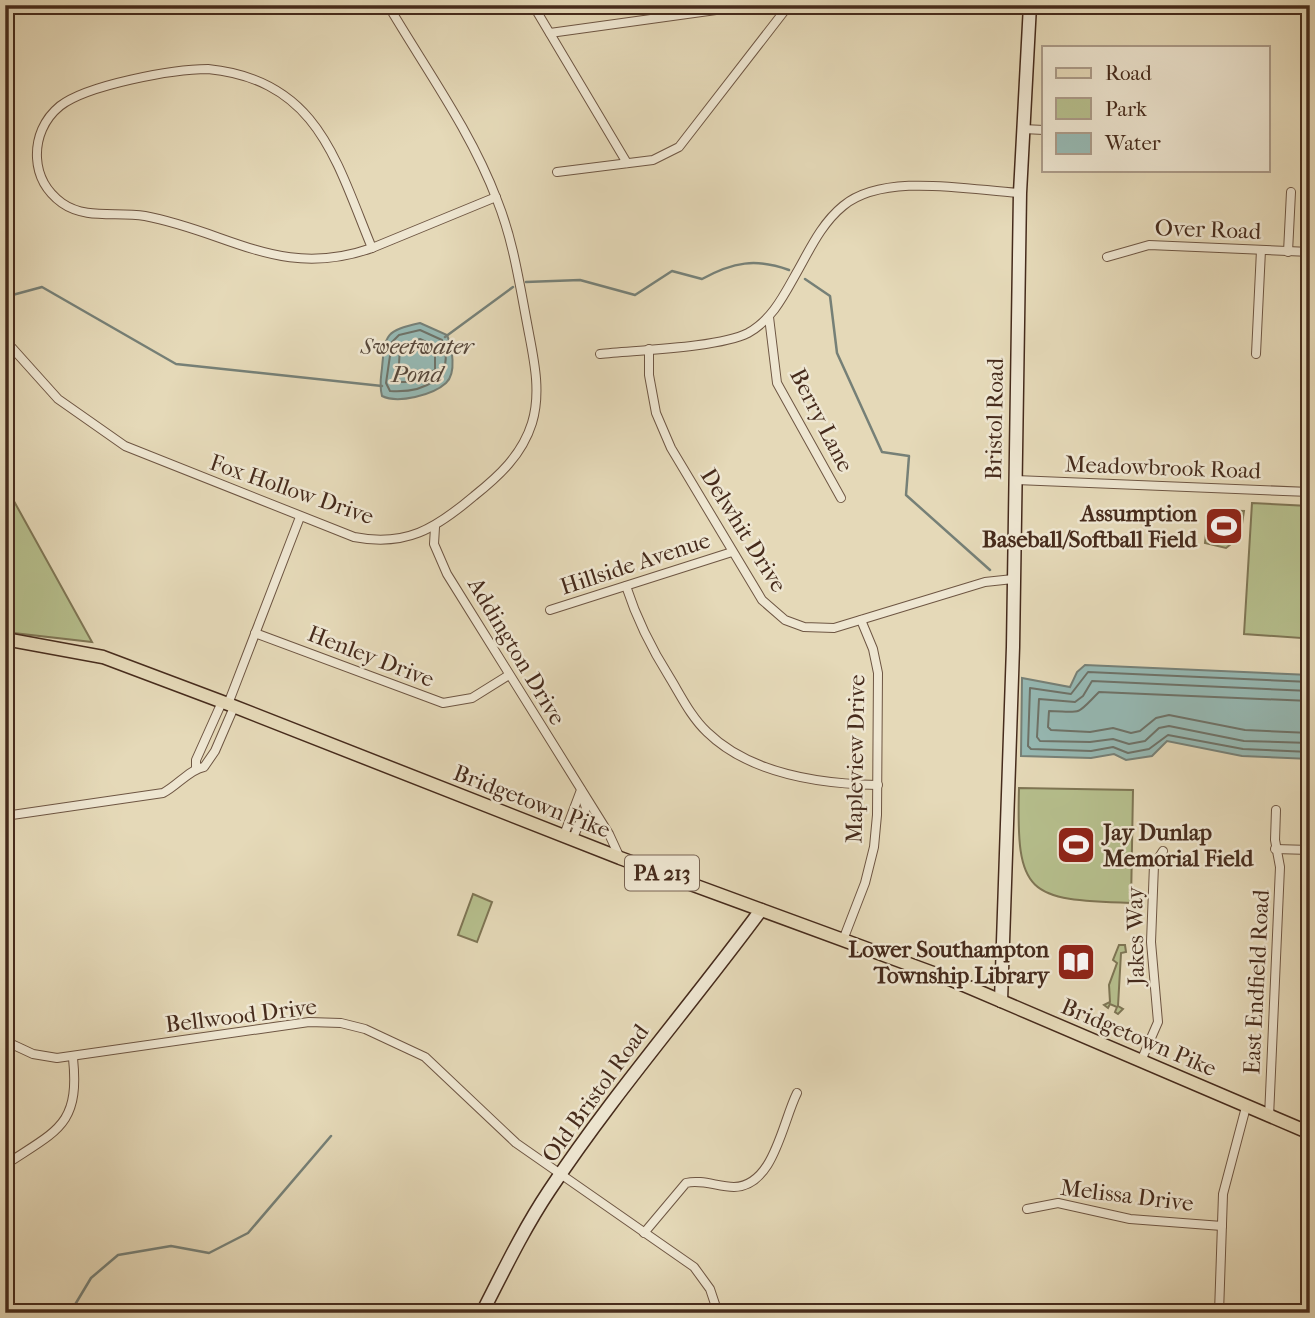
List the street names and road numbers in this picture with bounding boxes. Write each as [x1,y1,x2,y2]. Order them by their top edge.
street label: Over Road [1154,214,1262,245]
street label: Bristol Road [980,357,1009,480]
street label: Berry Lane [784,364,859,476]
street label: Fox Hollow Drive [206,449,377,530]
street label: Meadowbrook Road [1064,451,1262,484]
street label: Delwhit Drive [695,463,792,597]
street label: Hillside Avenue [557,527,713,600]
street label: Addington Drive [461,572,571,730]
street label: Henley Drive [304,620,438,693]
street label: Mapleview Drive [841,674,870,844]
street label: Bridgetown Pike [450,759,614,844]
road number: PA 213 [625,856,699,890]
street label: Jakes Way [1121,886,1150,988]
street label: East Endfield Road [1238,888,1275,1075]
street label: Bellwood Drive [164,993,318,1038]
street label: Bridgetown Pike [1057,993,1220,1082]
street label: Old Bristol Road [536,1019,655,1168]
street label: Melissa Drive [1059,1174,1195,1217]

